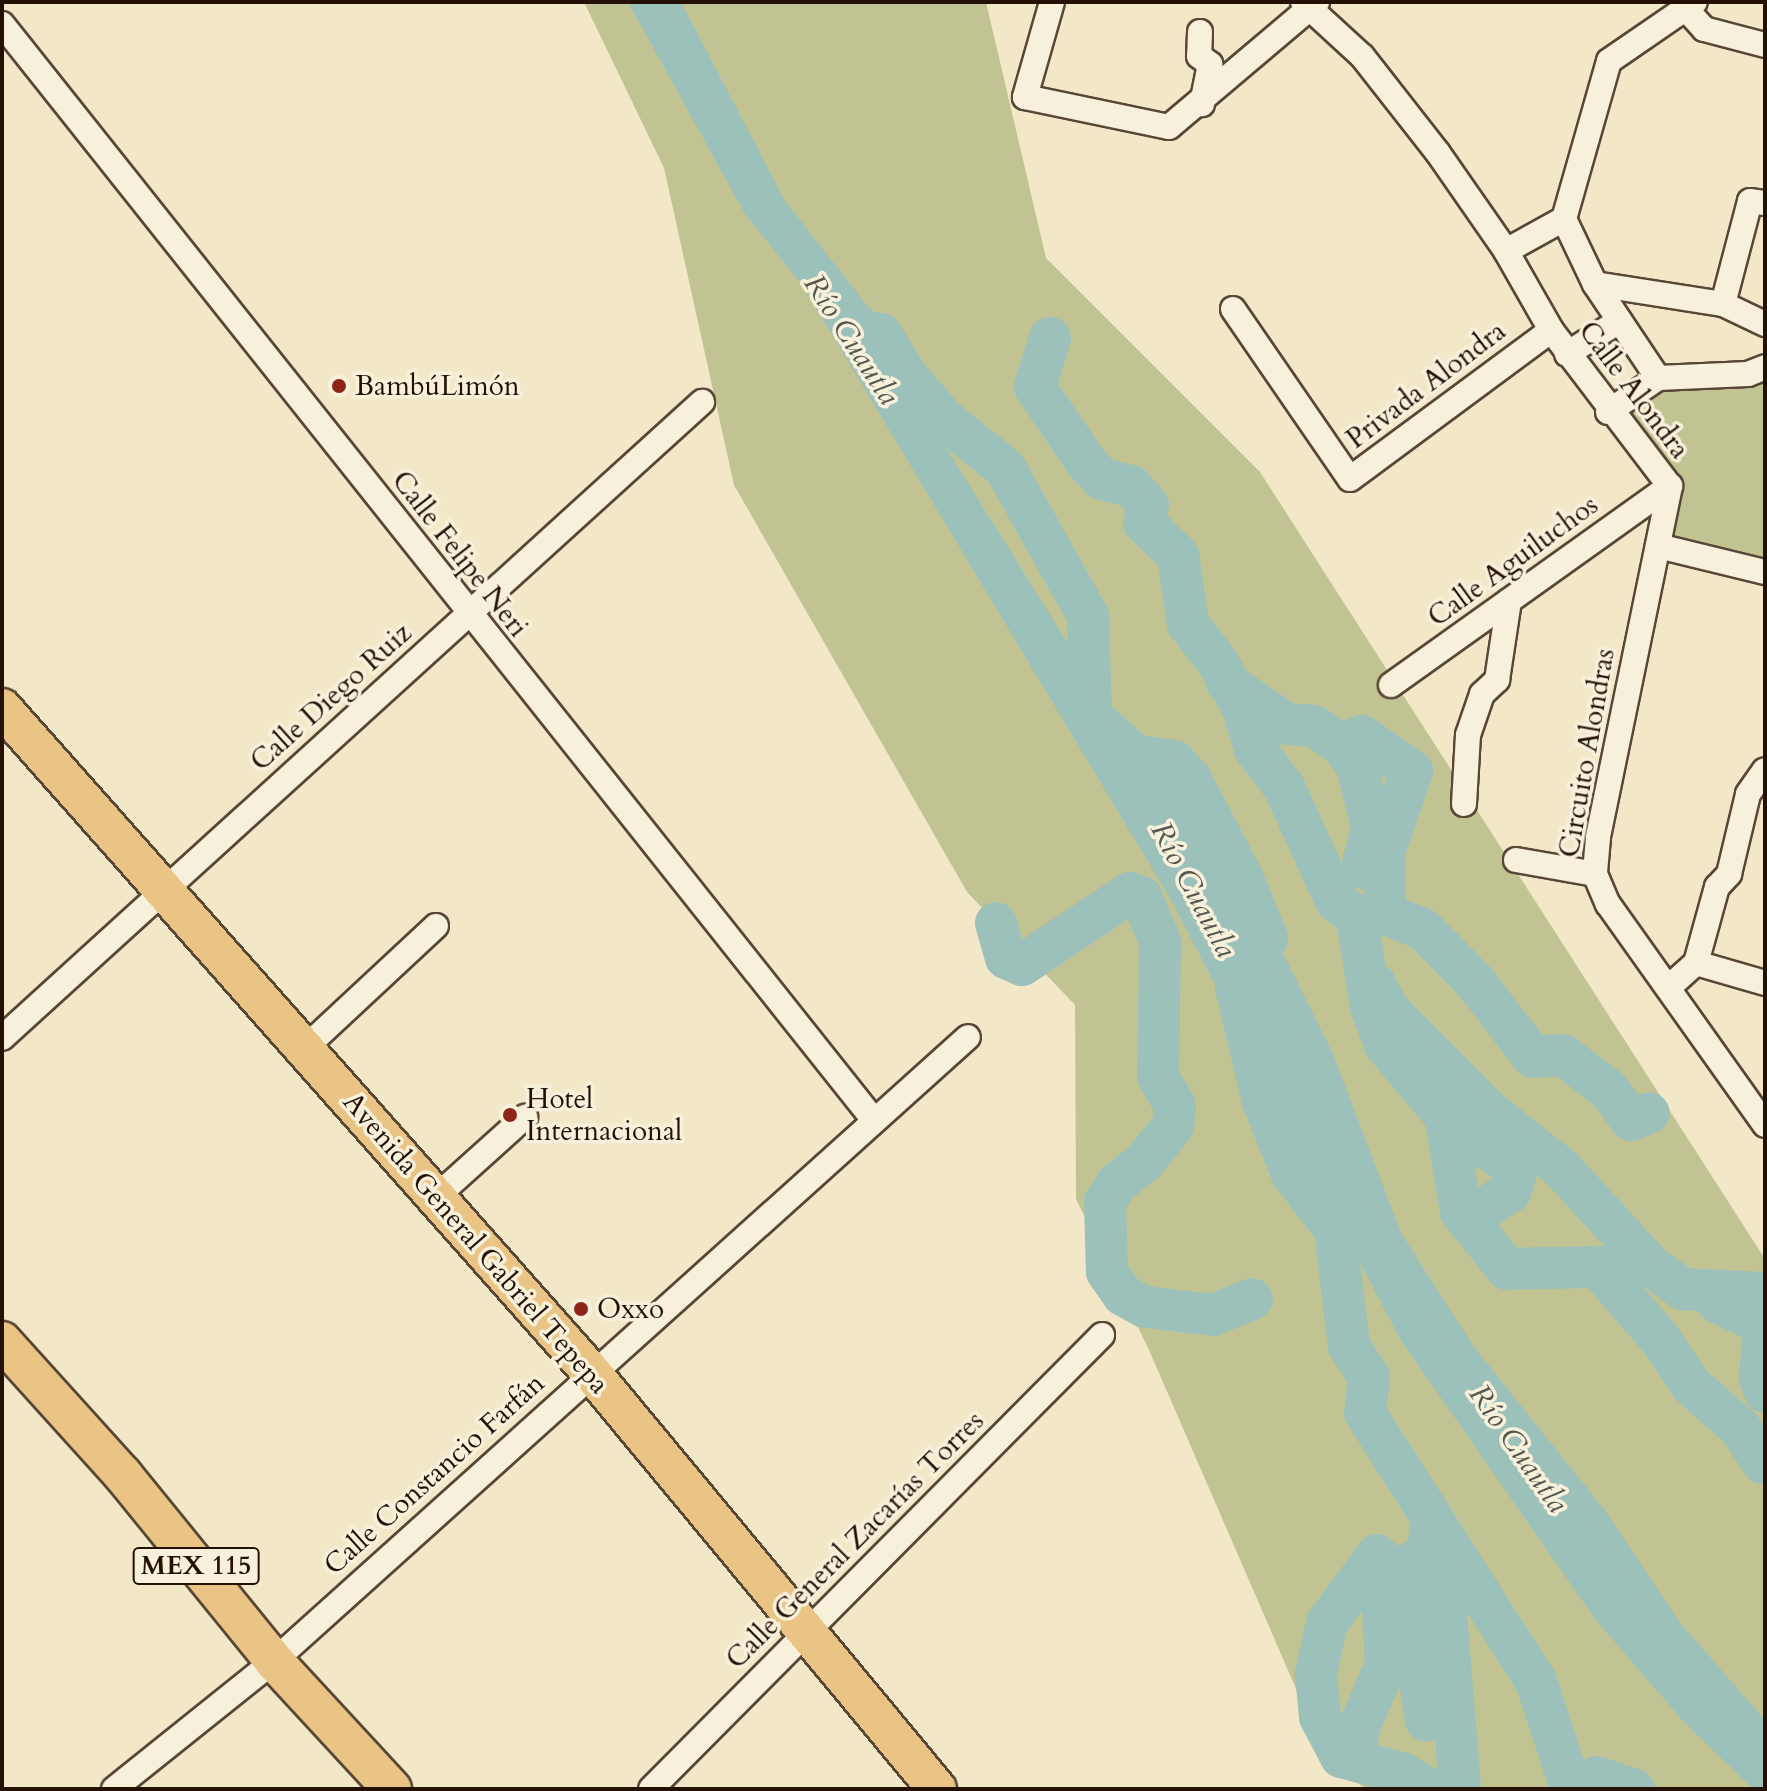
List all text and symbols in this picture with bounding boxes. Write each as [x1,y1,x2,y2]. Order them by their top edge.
water label: Río Cuautla [795,268,907,412]
street label: Privada Alondra [1340,314,1512,456]
street label: Calle Alondra [1571,315,1697,465]
place label: BambúLimón [355,369,520,403]
marker: BambúLimón [330,377,348,395]
street label: Calle Felipe Neri [385,464,535,644]
street label: Calle Aguiluchos [1421,488,1605,634]
street label: Calle Diego Ruiz [244,616,418,778]
street label: Circuito Alondras [1552,646,1622,860]
water label: Río Cuautla [1142,816,1244,964]
place label: Hotel Internacional [526,1082,682,1148]
street label: Avenida General Gabriel Tepepa [336,1085,616,1401]
marker: Hotel Internacional [501,1106,519,1124]
place label: Oxxo [597,1292,664,1326]
marker: Oxxo [572,1300,590,1318]
street label: Calle Constancio Farfán [317,1366,551,1582]
water label: Río Cuautla [1461,1378,1575,1520]
street label: Calle General Zacarías Torres [719,1404,991,1676]
road number: MEX 115 [132,1544,260,1588]

